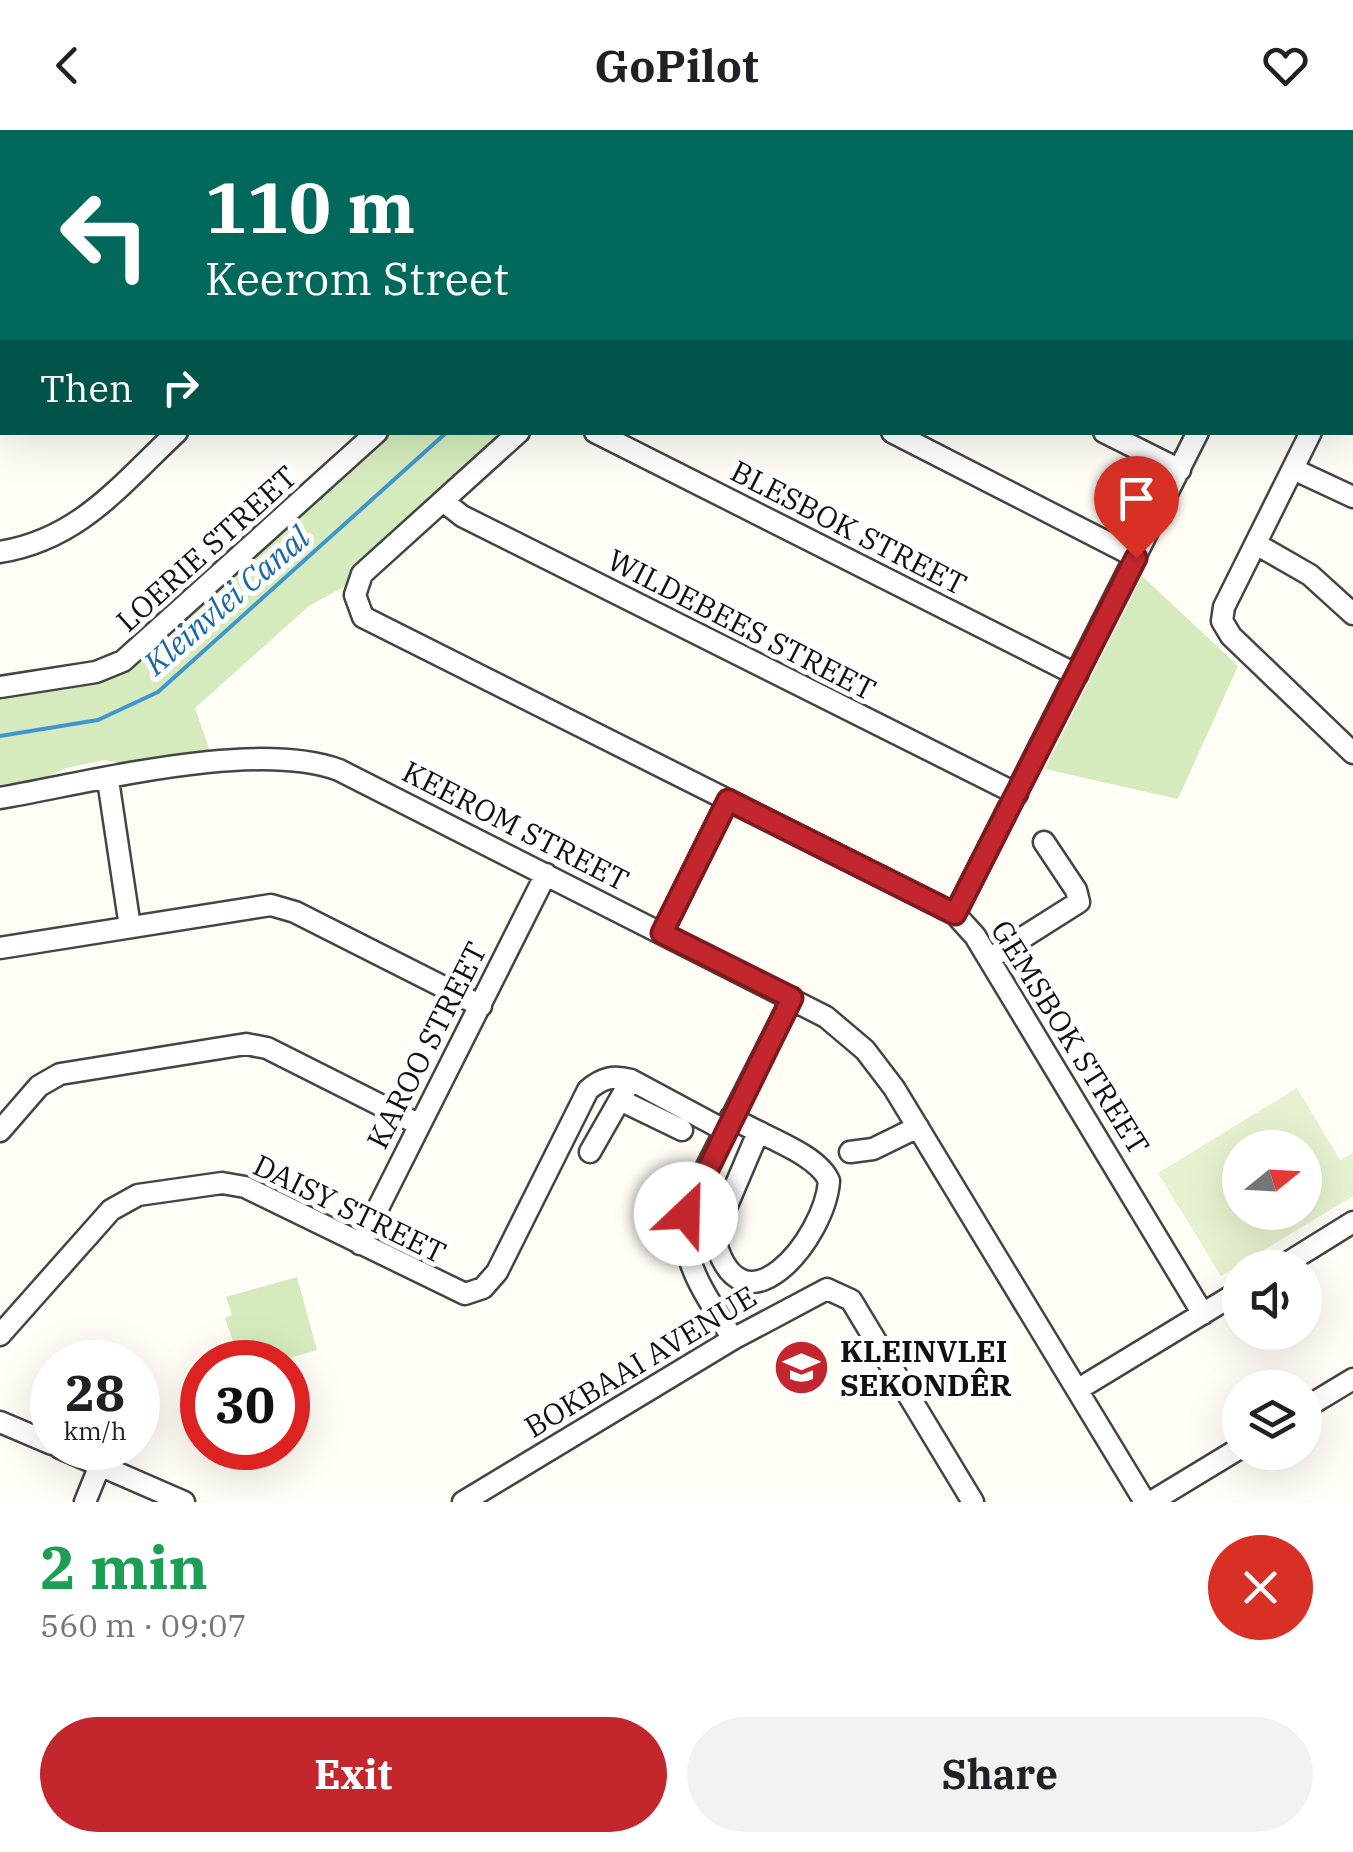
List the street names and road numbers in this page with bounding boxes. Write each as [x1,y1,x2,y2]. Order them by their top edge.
street label: BLESBOK STREET [725,451,973,603]
street label: LOERIE STREET [108,457,304,639]
street label: WILDEBEES STREET [601,539,883,709]
street label: KEEROM STREET [396,751,636,899]
street label: GEMSBOK STREET [983,912,1159,1162]
street label: KAROO STREET [357,935,495,1155]
street label: DAISY STREET [247,1145,453,1271]
street label: BOKBAAI AVENUE [517,1276,763,1446]

